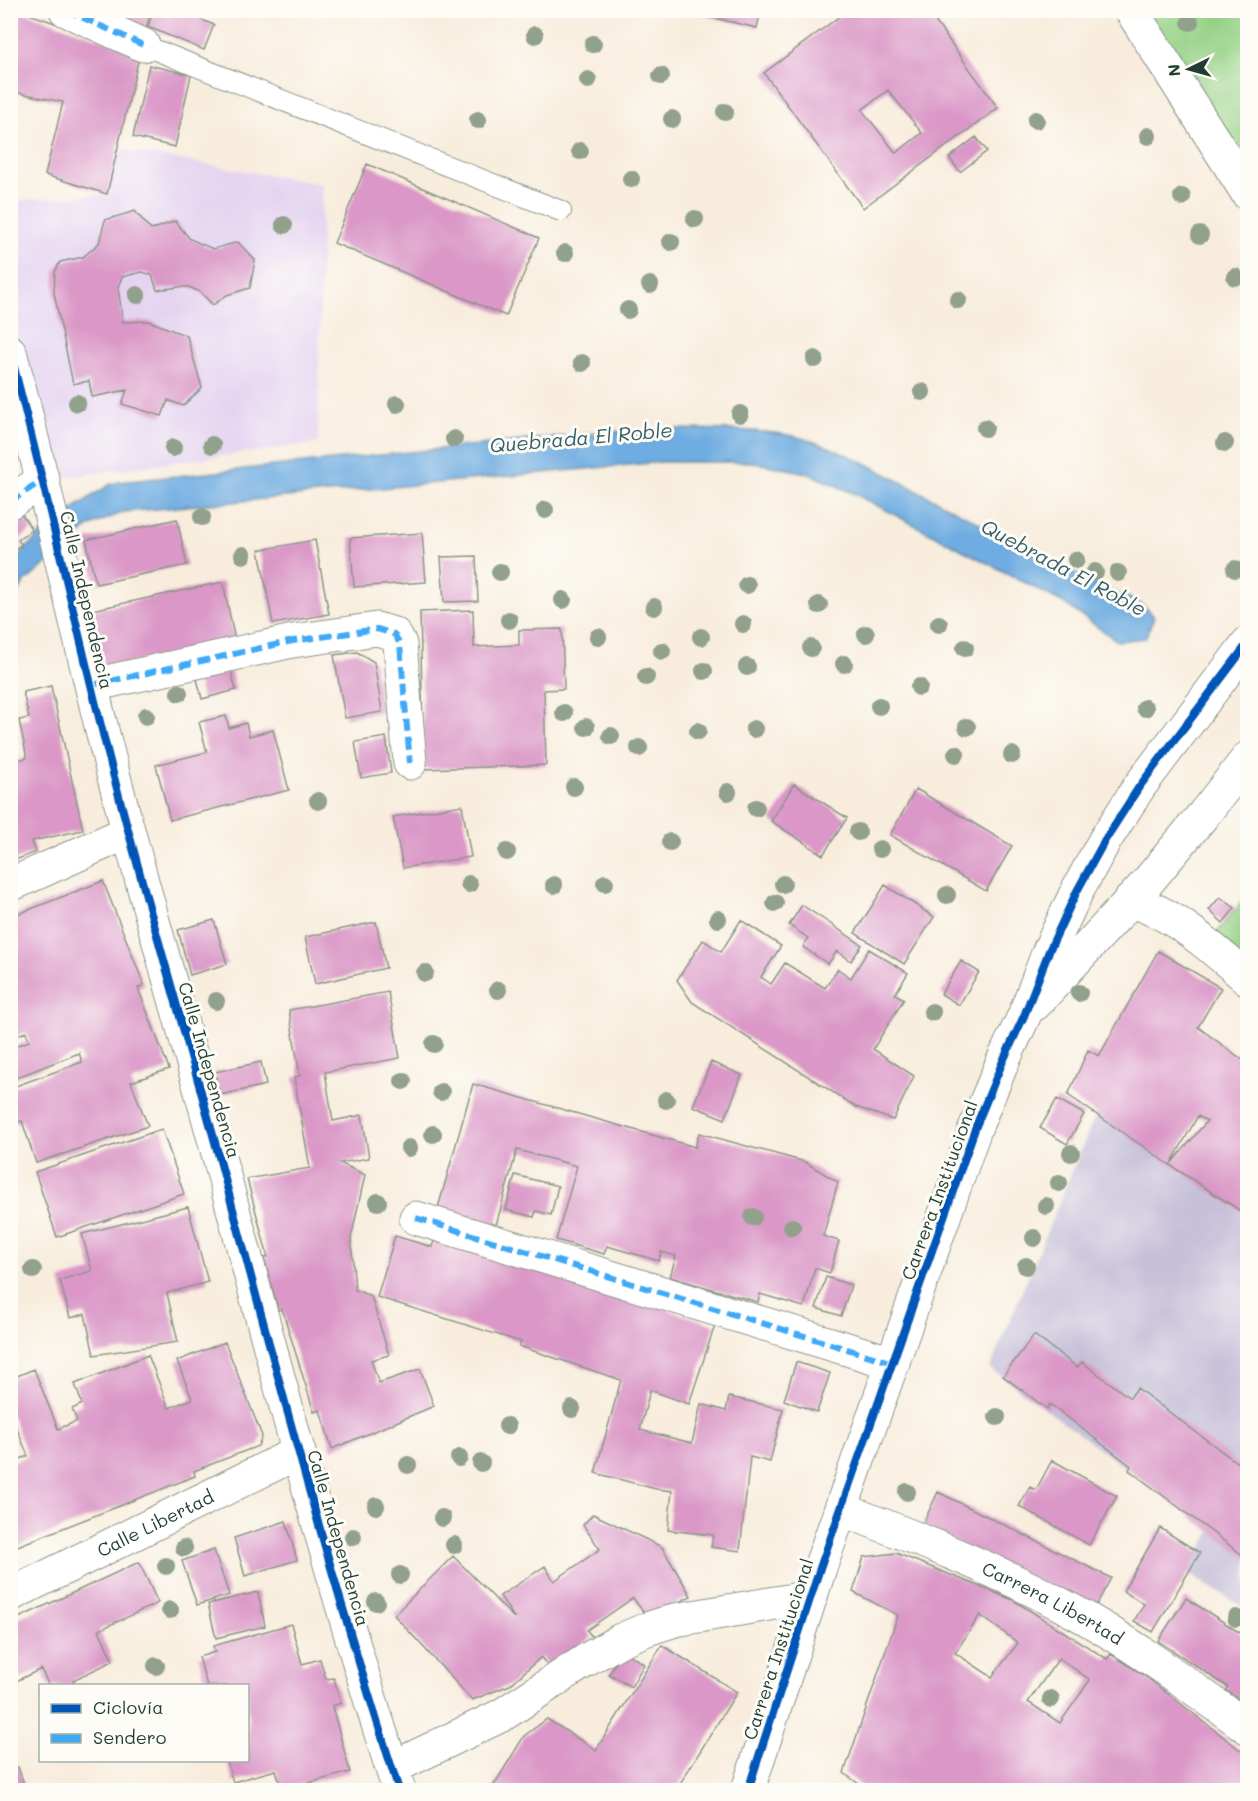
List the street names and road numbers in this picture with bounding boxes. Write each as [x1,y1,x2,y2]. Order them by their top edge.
street label: Calle Independencia [55,508,119,692]
street label: Calle Independencia [173,979,247,1161]
street label: Carrera Institucional [895,1097,983,1283]
street label: Calle Independencia [302,1447,376,1629]
street label: Calle Libertad [93,1484,218,1562]
street label: Carrera Institucional [737,1555,819,1743]
street label: Carrera Libertad [978,1556,1128,1650]

